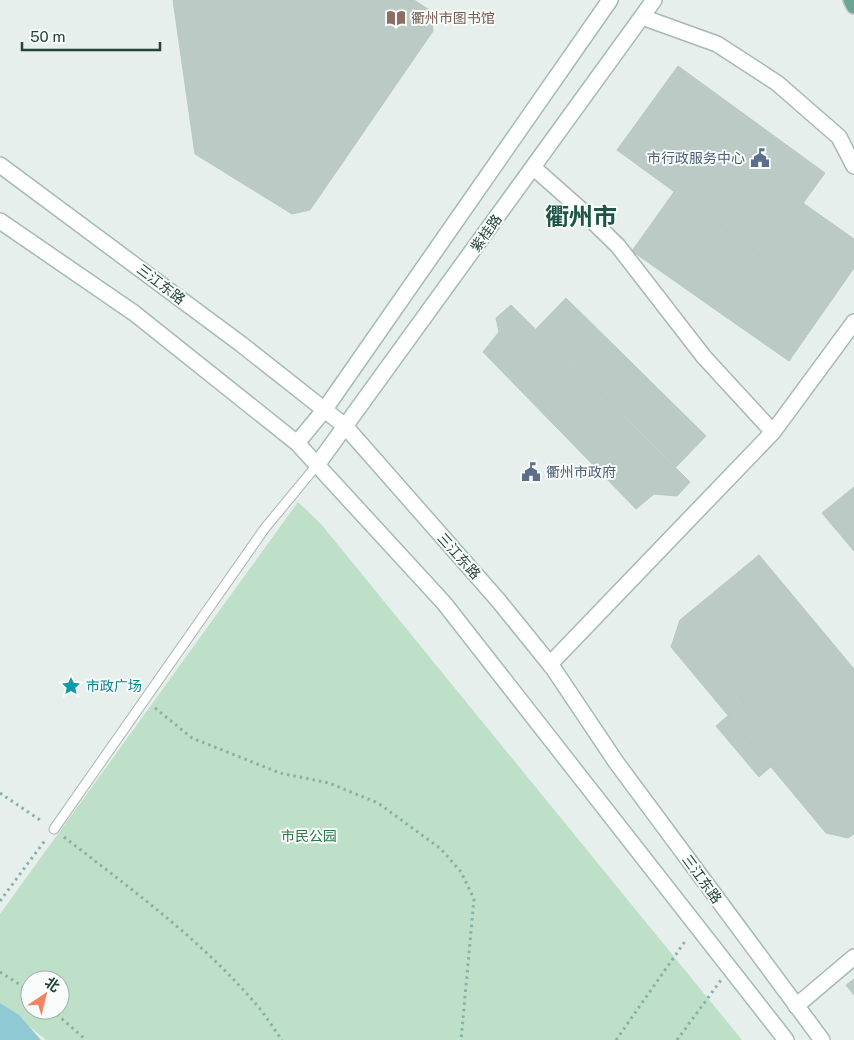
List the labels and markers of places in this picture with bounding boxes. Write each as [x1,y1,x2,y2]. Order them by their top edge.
library icon: 衢州市图书馆 [385,7,407,29]
place label: 衢州市图书馆 [411,10,495,26]
public building icon: 市行政服务中心 [749,147,771,169]
place label: 市行政服务中心 [647,150,745,166]
public building icon: 衢州市政府 [520,461,542,483]
place label: 衢州市政府 [546,464,616,480]
place icon: 市政广场 [60,675,82,697]
place label: 市政广场 [86,678,142,694]

